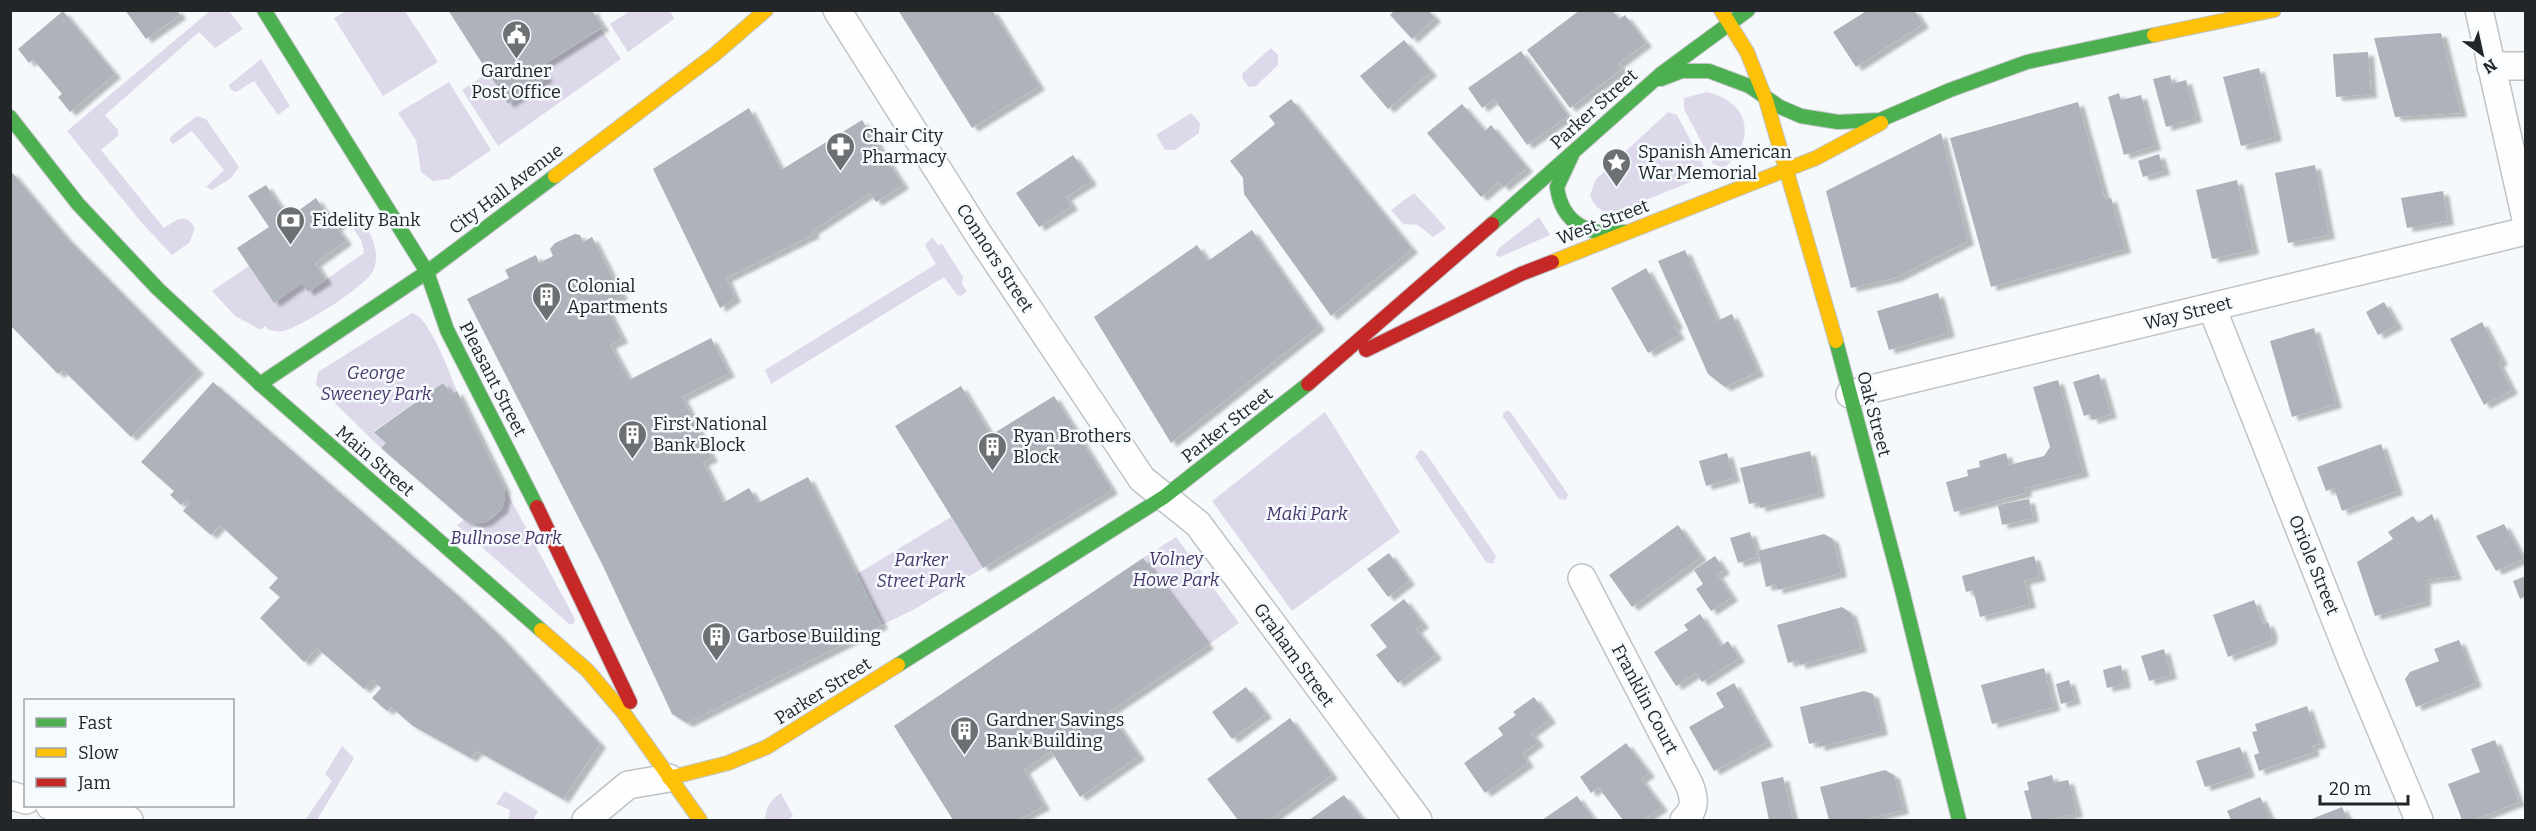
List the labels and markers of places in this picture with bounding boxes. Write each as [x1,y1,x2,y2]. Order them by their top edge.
public building icon: Gardner Post Office [500,18,532,60]
place label: Gardner Post Office [471,60,561,103]
place label: Chair City Pharmacy [862,125,947,168]
pharmacy icon: Chair City Pharmacy [825,130,857,172]
place label: Spanish American War Memorial [1638,141,1792,184]
place icon: Spanish American War Memorial [1601,146,1633,188]
bank icon: Fidelity Bank [275,204,307,246]
place label: Fidelity Bank [312,209,421,231]
place label: Colonial Apartments [567,275,668,318]
building icon: Colonial Apartments [530,280,562,322]
place label: First National Bank Block [653,413,767,456]
building icon: First National Bank Block [616,418,648,460]
place label: Ryan Brothers Block [1013,425,1131,468]
building icon: Ryan Brothers Block [976,430,1008,472]
building icon: Garbose Building [700,620,732,662]
place label: Garbose Building [737,625,881,647]
place label: Gardner Savings Bank Building [986,709,1124,752]
building icon: Gardner Savings Bank Building [949,714,981,756]

